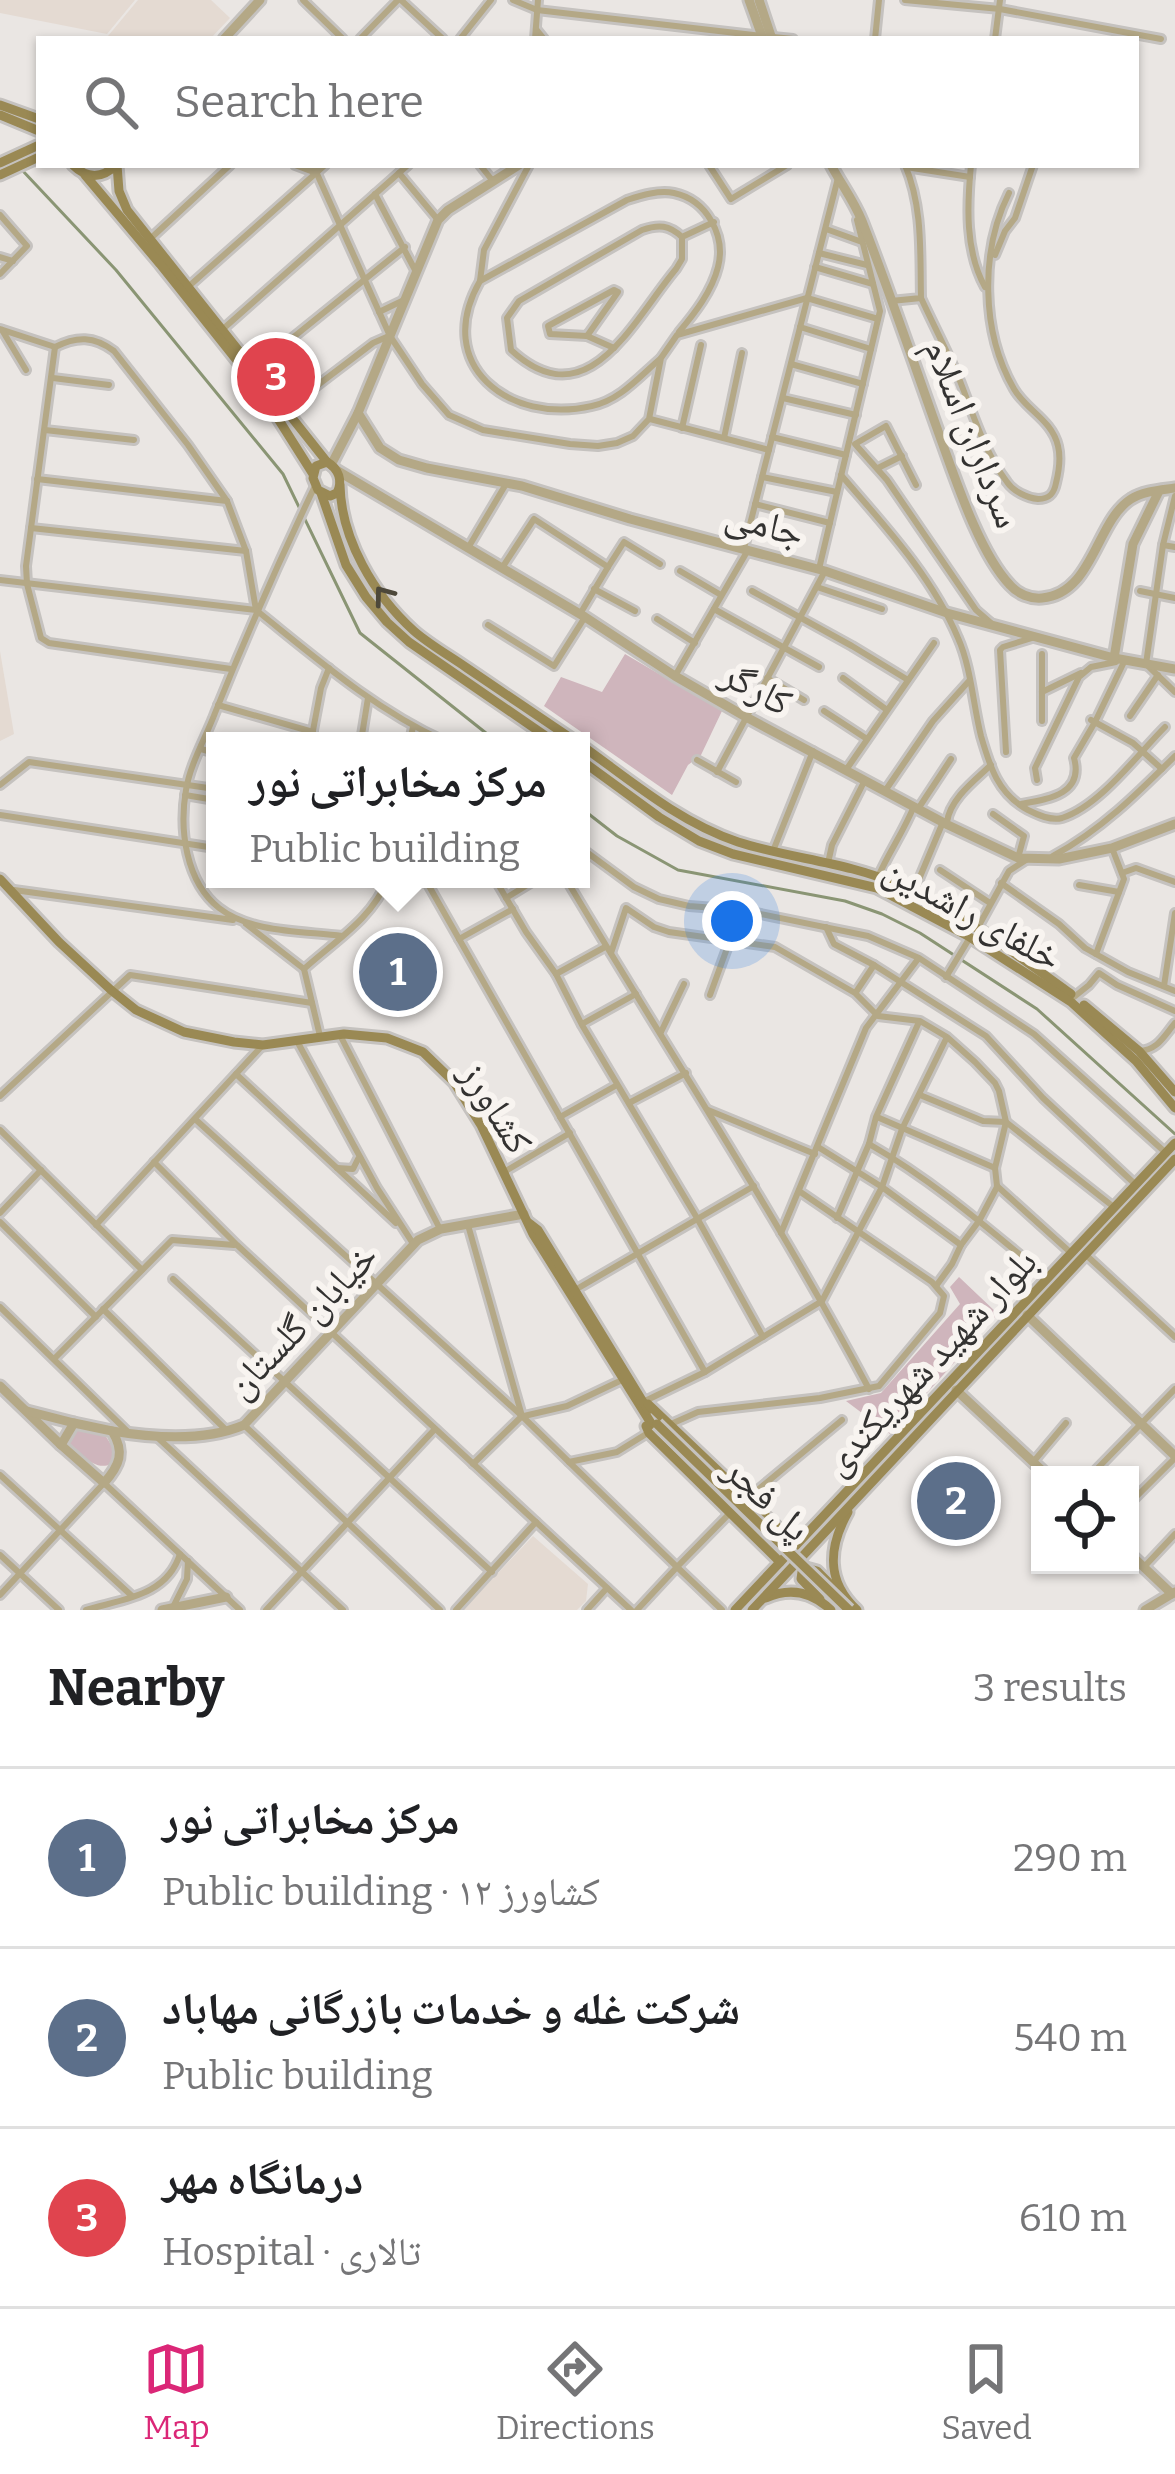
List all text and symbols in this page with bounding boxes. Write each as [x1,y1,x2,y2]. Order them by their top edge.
search box [36,36,1139,168]
icon: search [78,69,144,135]
text: Search here [174,75,424,129]
pin: 3 [237,332,315,422]
street label: سرداران اسلام [912,332,1032,536]
street label: جامی [720,491,809,557]
one-way arrow [376,587,397,609]
street label: کارگر [713,650,800,726]
popup [206,732,590,888]
text: مرکز مخابراتی نور [249,755,547,809]
text: Public building [249,826,520,872]
street label: خلفای راشدین [875,845,1069,981]
your location [702,891,762,951]
pin: 1 [359,927,437,1017]
street label: کشاورز [450,1052,542,1162]
street label: خیابان گلستان [216,1233,387,1408]
street label: بلوار شهید شهریکندی [813,1239,1046,1485]
street label: پل فجر [713,1446,820,1552]
pin: 2 [917,1456,995,1546]
map controls [1031,1466,1139,1574]
button: locate [1031,1466,1139,1574]
text: Nearby [48,1657,224,1719]
text: 3 results [973,1665,1127,1711]
text: مرکز مخابراتی نور [162,1792,460,1846]
text: 1 [79,1835,95,1881]
text: 290 m [1013,1835,1127,1881]
text: Public building · کشاورز ۱۲ [162,1869,600,1915]
text: شرکت غله و خدمات بازرگانی مهاباد [162,1982,740,2036]
text: 2 [76,2015,98,2061]
text: 540 m [1013,2015,1127,2061]
text: Public building [162,2053,433,2099]
text: درمانگاه مهر [162,2152,363,2206]
text: 3 [76,2195,98,2241]
text: 610 m [1019,2195,1127,2241]
text: Hospital · تالاری [162,2229,421,2275]
tab: Map [143,2336,210,2448]
tab: Directions [496,2336,655,2448]
tab: Saved [941,2336,1032,2448]

